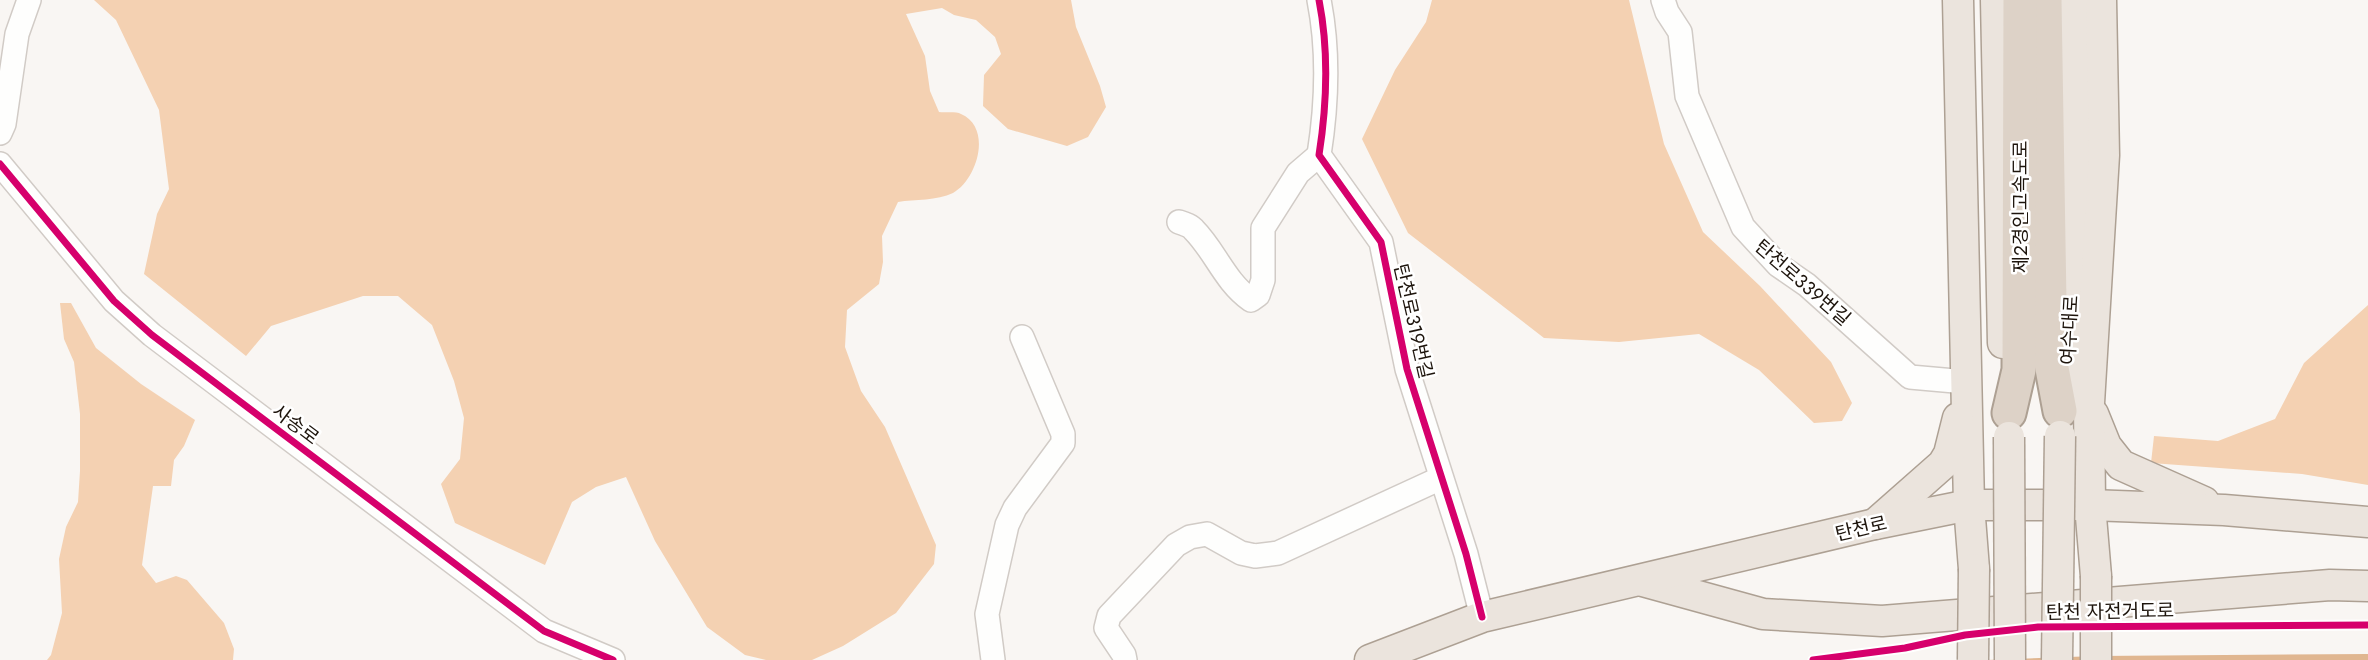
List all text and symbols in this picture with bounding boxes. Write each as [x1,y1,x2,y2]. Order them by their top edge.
street label: 제2경인고속도로 [2007,140,2034,274]
street label: 탄천로339번길 [1749,233,1856,332]
street label: 탄천로319번길 [1387,261,1440,381]
street label: 여수대로 [2054,294,2085,366]
street label: 사송로 [267,398,325,451]
street label: 탄천로 [1833,509,1890,548]
street label: 탄천 자전거도로 [2046,597,2174,626]

